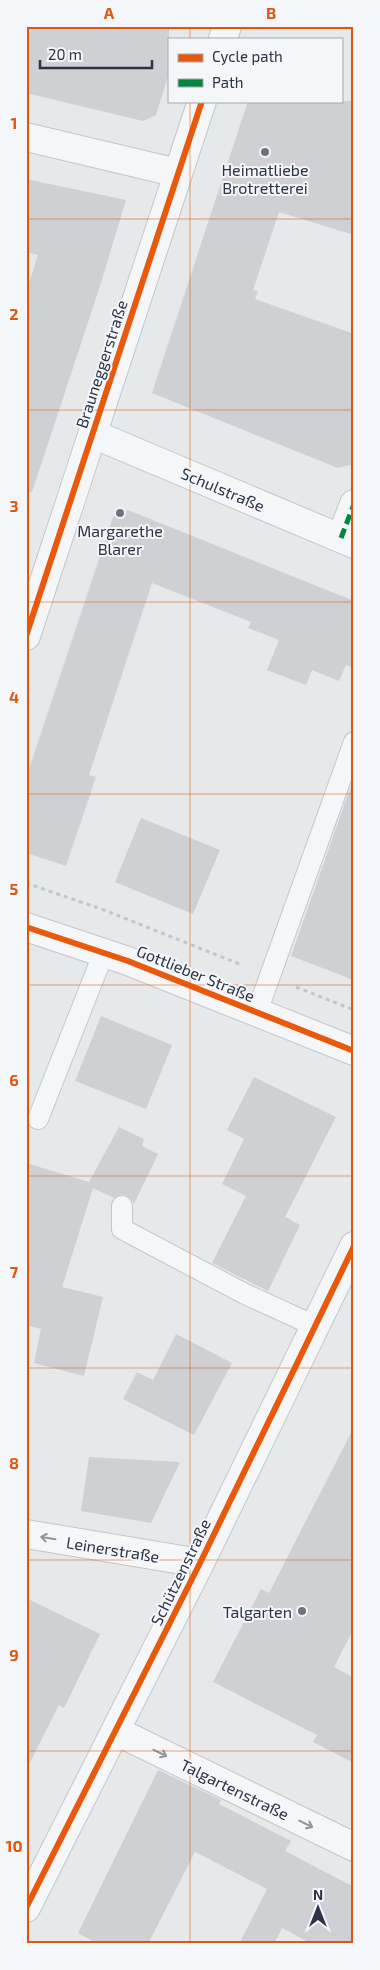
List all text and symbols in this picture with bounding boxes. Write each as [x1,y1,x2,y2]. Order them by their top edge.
text: A [104,3,115,22]
text: B [266,3,276,22]
scale bar [40,38,152,70]
legend [168,38,342,102]
text: 20 m [48,45,82,63]
text: Cycle path [212,47,283,65]
text: Path [212,73,243,91]
text: 1 [11,113,17,132]
marker: Heimatliebe Brotretterei [259,146,271,158]
place label: Heimatliebe Brotretterei [221,160,309,197]
street label: Brauneggerstraße [71,297,131,431]
text: 2 [9,304,19,323]
street label: Schulstraße [178,463,268,515]
text: 3 [9,496,19,515]
marker: Margarethe Blarer [114,507,126,519]
place label: Margarethe Blarer [77,521,163,558]
text: 4 [9,687,19,706]
text: 5 [10,879,19,898]
street label: Gottlieber Straße [134,941,258,1005]
text: 6 [9,1070,19,1089]
text: 7 [10,1262,19,1281]
text: 8 [9,1453,19,1472]
street label: Schützenstraße [146,1516,214,1628]
street label: Leinerstraße [65,1532,161,1566]
one-way arrow [40,1533,56,1543]
place label: Talgarten [223,1602,292,1621]
marker: Talgarten [296,1605,308,1617]
text: 9 [9,1645,19,1664]
one-way arrow [152,1748,167,1758]
street label: Talgartenstraße [178,1755,292,1823]
one-way arrow [298,1820,313,1829]
text: 10 [5,1836,23,1855]
north arrow [292,1882,342,1932]
text: N [313,1886,323,1903]

